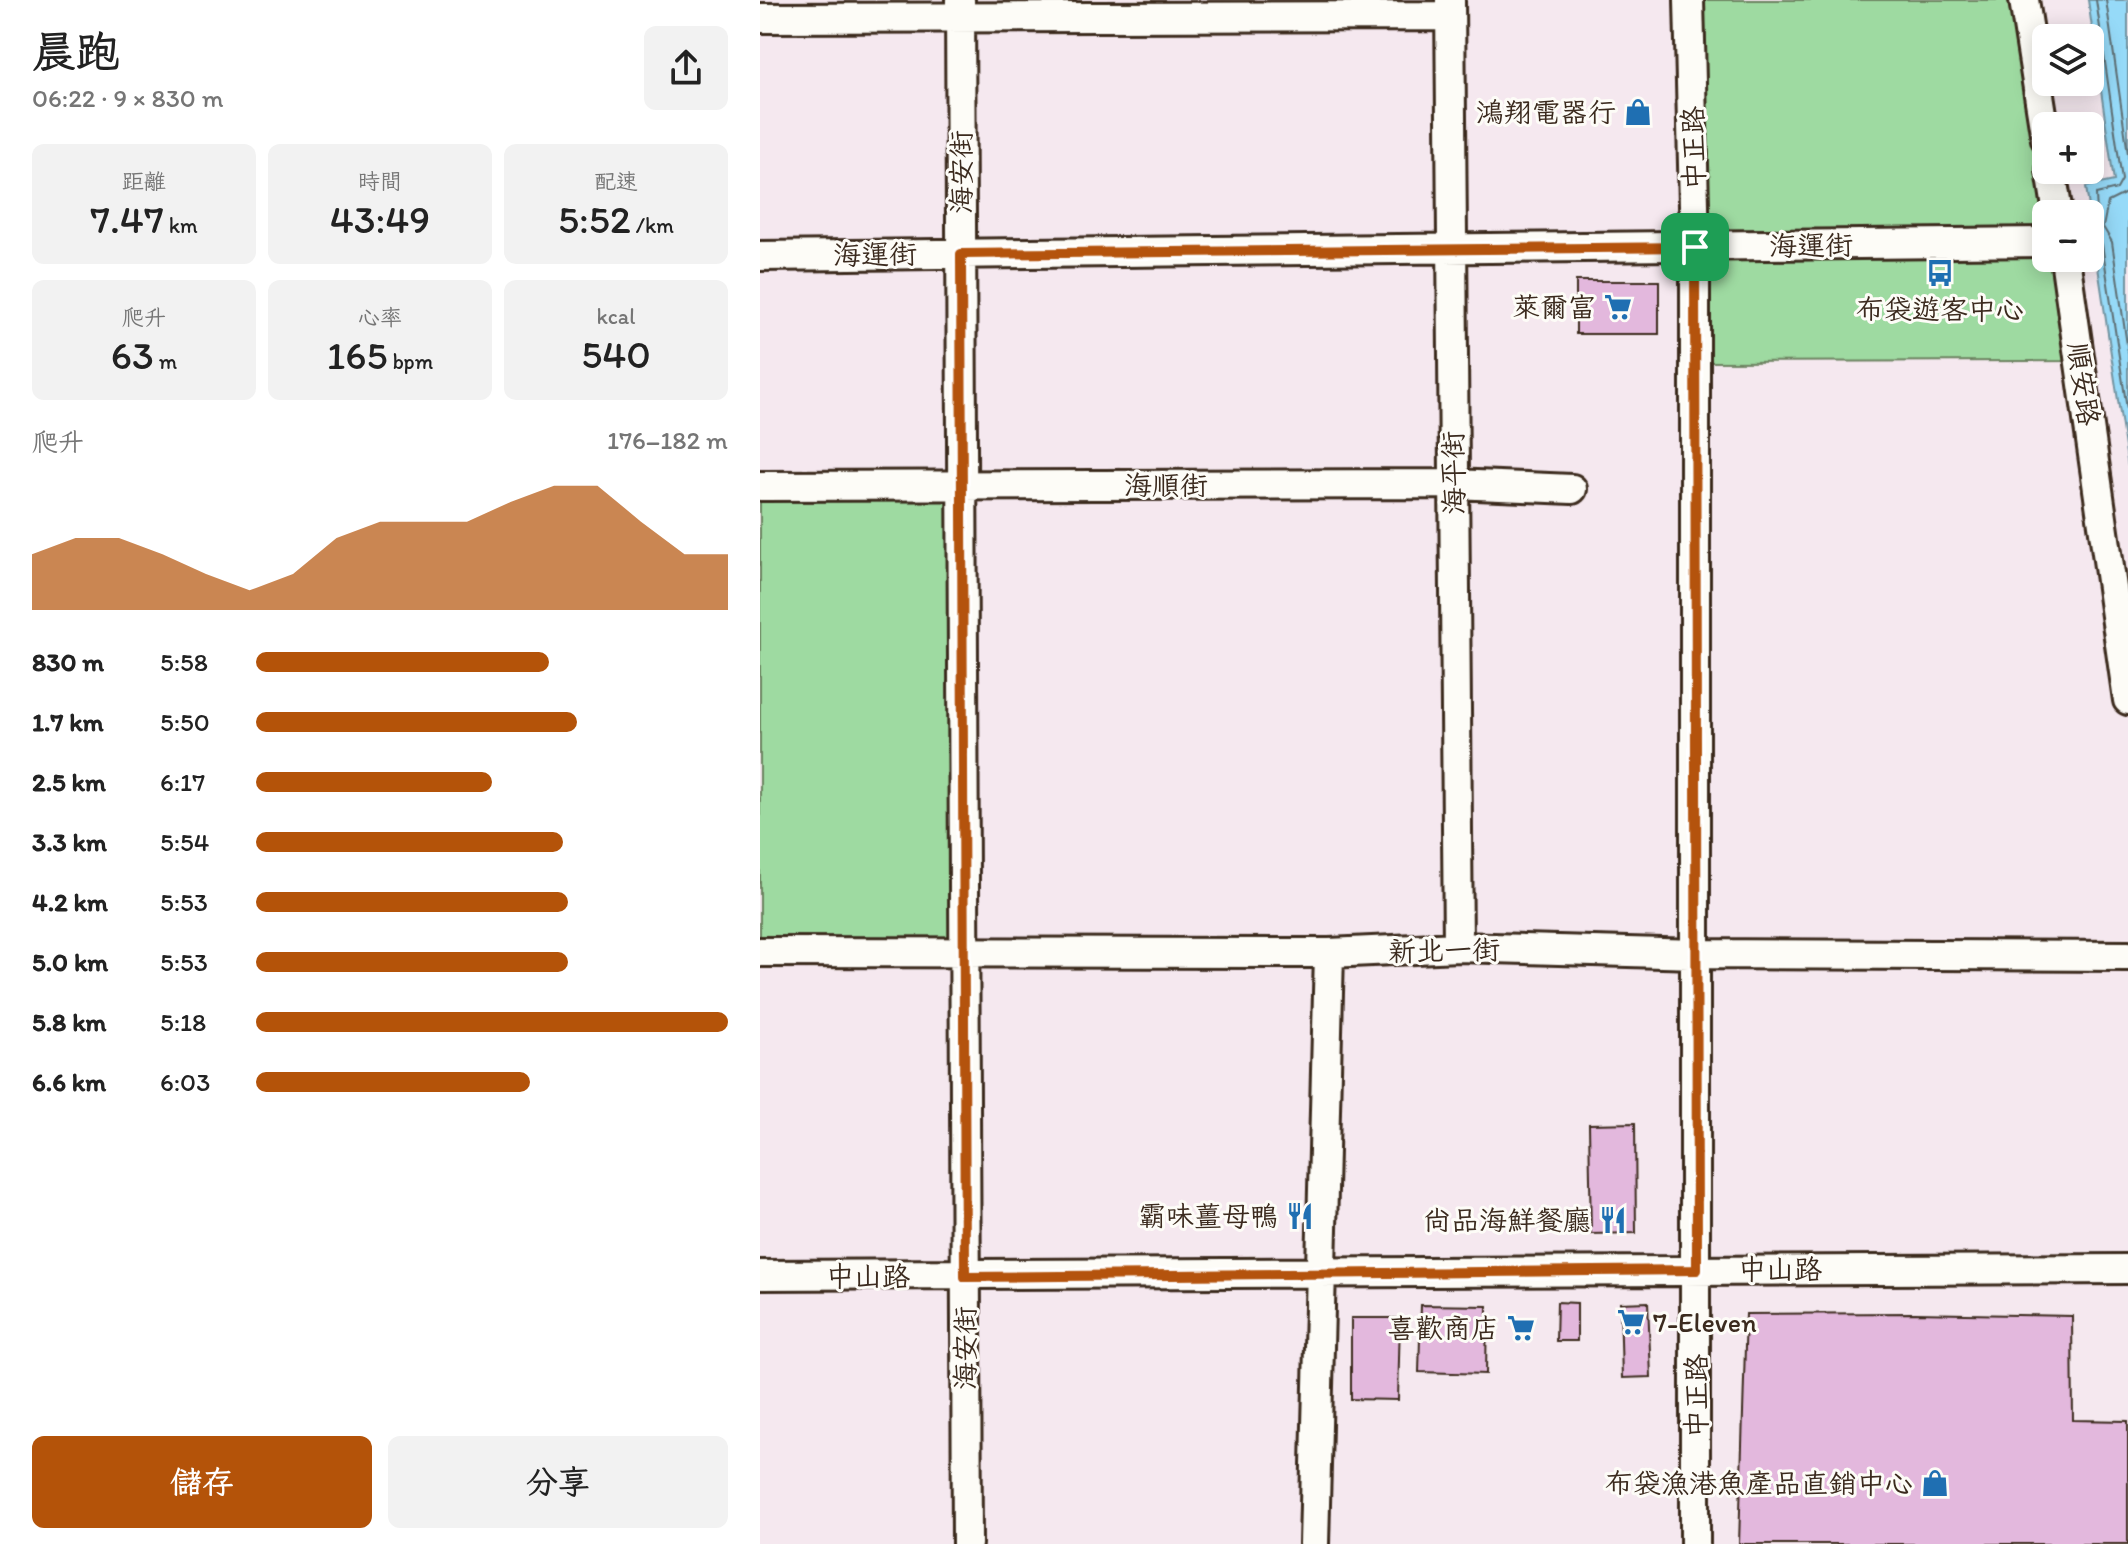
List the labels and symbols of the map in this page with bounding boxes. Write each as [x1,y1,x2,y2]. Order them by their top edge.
place label: 鴻翔電器行 [1476,95,1616,129]
shop icon: 鴻翔電器行 [1623,97,1653,127]
street label: 中正路 [1675,106,1711,190]
street label: 海安街 [944,130,978,214]
pin [1661,213,1729,281]
street label: 海運街 [1769,227,1853,263]
street label: 海運街 [833,236,917,272]
bus stop icon: 布袋遊客中心 [1925,258,1955,288]
place label: 萊爾富 [1512,290,1596,324]
supermarket icon: 萊爾富 [1603,292,1633,322]
place label: 布袋遊客中心 [1856,292,2024,326]
street label: 順安路 [2061,340,2107,428]
street label: 海平街 [1435,431,1471,515]
street label: 海順街 [1124,468,1208,502]
street label: 新北一街 [1388,932,1500,968]
place label: 霸味薑母鴨 [1138,1199,1278,1233]
restaurant icon: 霸味薑母鴨 [1285,1201,1315,1231]
place label: 尚品海鮮餐廳 [1423,1203,1591,1237]
restaurant icon: 尚品海鮮餐廳 [1598,1205,1628,1235]
street label: 中山路 [1738,1252,1822,1286]
street label: 中山路 [826,1259,910,1293]
place label: 7-Eleven [1653,1305,1757,1339]
street label: 海安街 [948,1306,982,1390]
supermarket icon: 7-Eleven [1616,1307,1646,1337]
place label: 喜歡商店 [1387,1311,1499,1345]
supermarket icon: 喜歡商店 [1506,1313,1536,1343]
street label: 中正路 [1679,1354,1713,1438]
place label: 布袋漁港魚產品直銷中心 [1605,1466,1913,1500]
shop icon: 布袋漁港魚產品直銷中心 [1920,1468,1950,1498]

